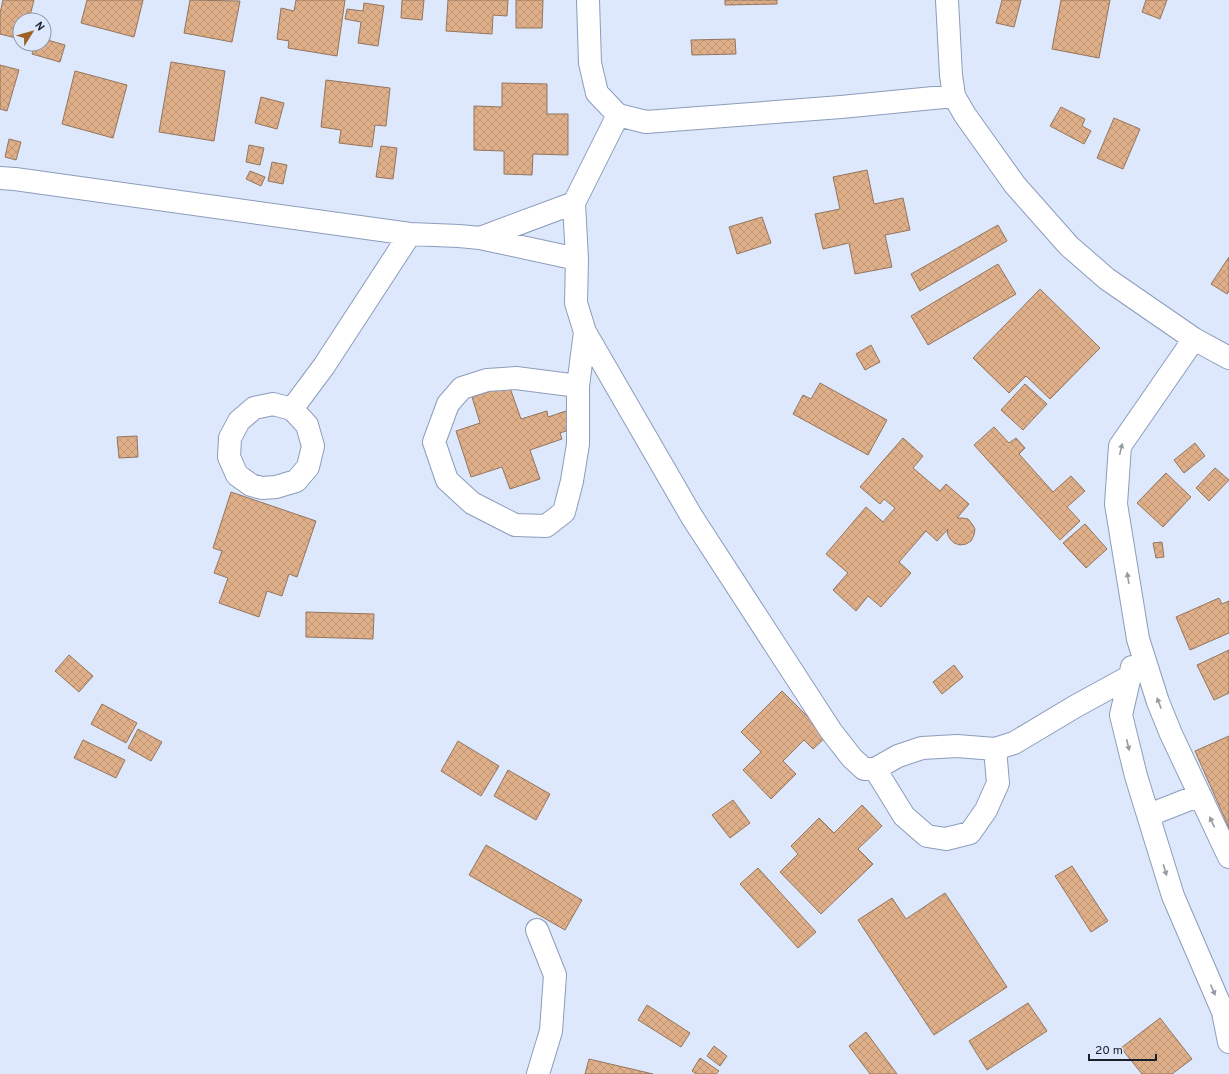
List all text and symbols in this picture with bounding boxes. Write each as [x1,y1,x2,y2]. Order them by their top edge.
north arrow [12,12,52,52]
text: N [31,19,47,34]
one-way arrow [1118,443,1124,455]
one-way arrow [1125,571,1131,584]
one-way arrow [1155,697,1161,709]
one-way arrow [1126,739,1132,751]
one-way arrow [1209,816,1215,827]
one-way arrow [1162,864,1168,876]
one-way arrow [1211,985,1217,997]
scale bar [1089,1036,1156,1062]
text: 20 m [1095,1043,1123,1059]

